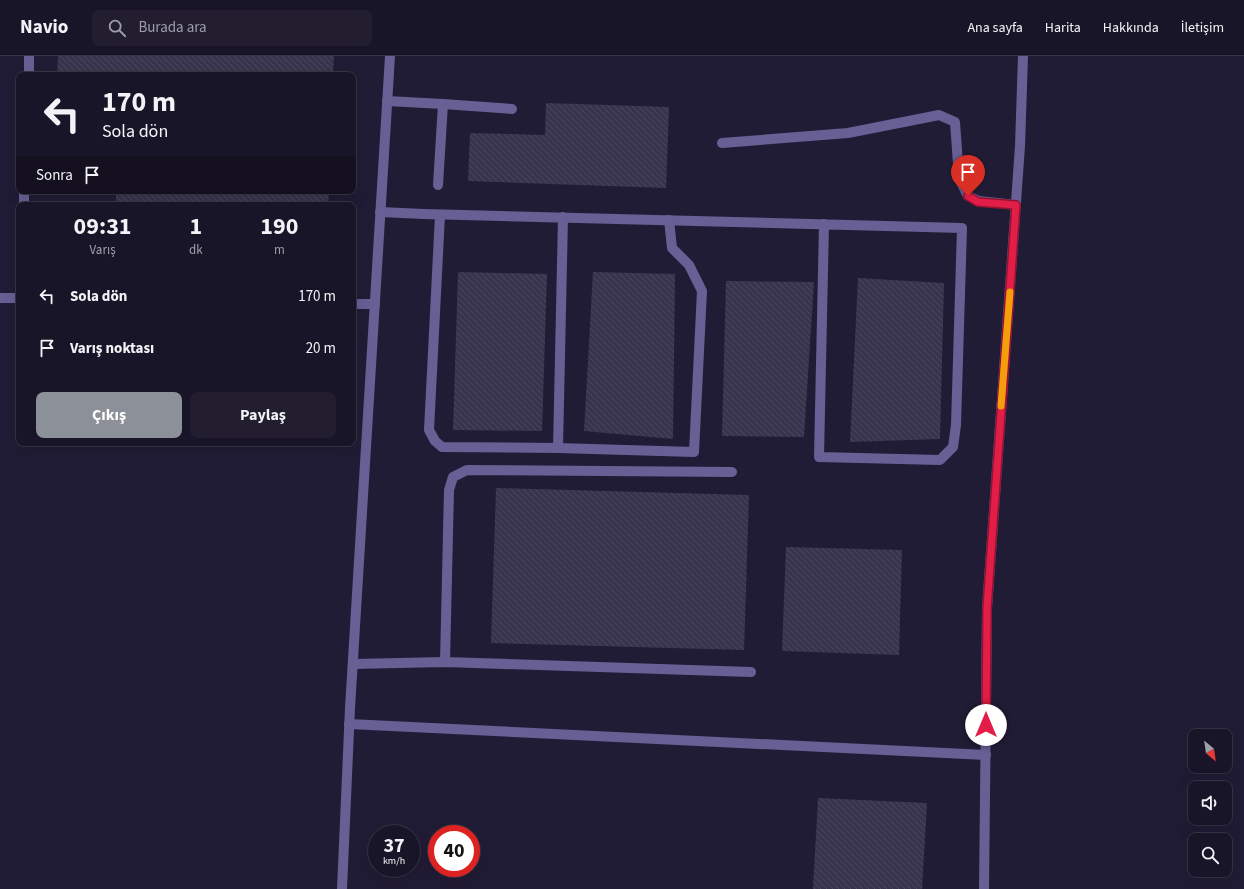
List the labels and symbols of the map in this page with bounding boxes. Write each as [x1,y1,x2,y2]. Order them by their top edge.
pin [951,155,985,196]
position arrow [965,704,1007,746]
north arrow [1188,729,1232,773]
speed limit sign: 40 [428,825,480,877]

